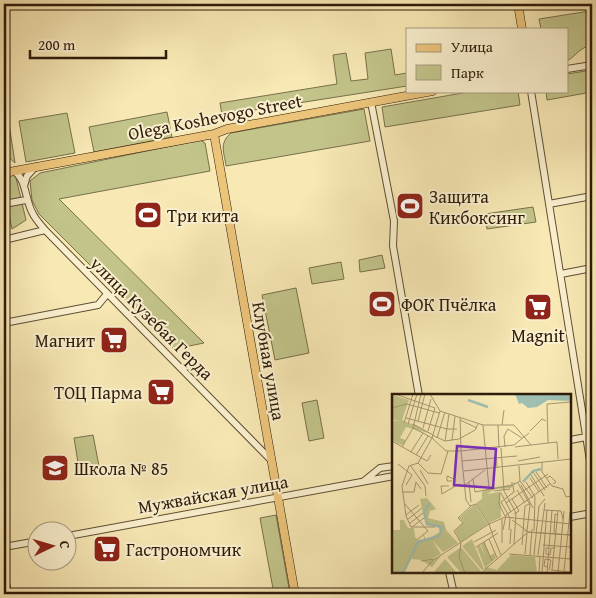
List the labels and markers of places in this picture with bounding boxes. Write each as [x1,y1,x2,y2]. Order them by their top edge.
place label: Защита Кикбоксинг [429,183,525,231]
sports icon: Защита Кикбоксинг [395,191,425,221]
sports icon: Три кита [133,200,163,230]
place label: Три кита [167,202,239,229]
sports icon: ФОК Пчёлка [367,289,397,319]
place label: ФОК Пчёлка [401,291,497,318]
supermarket icon: Magnit [523,292,553,322]
place label: Magnit [511,322,566,349]
supermarket icon: Магнит [99,325,129,355]
place label: Магнит [35,327,95,354]
supermarket icon: ТОЦ Парма [146,377,176,407]
place label: ТОЦ Парма [54,379,142,406]
school or university icon: Школа № 85 [40,453,70,483]
place label: Школа № 85 [74,455,168,482]
supermarket icon: Гастрономчик [92,534,122,564]
place label: Гастрономчик [126,536,242,563]

